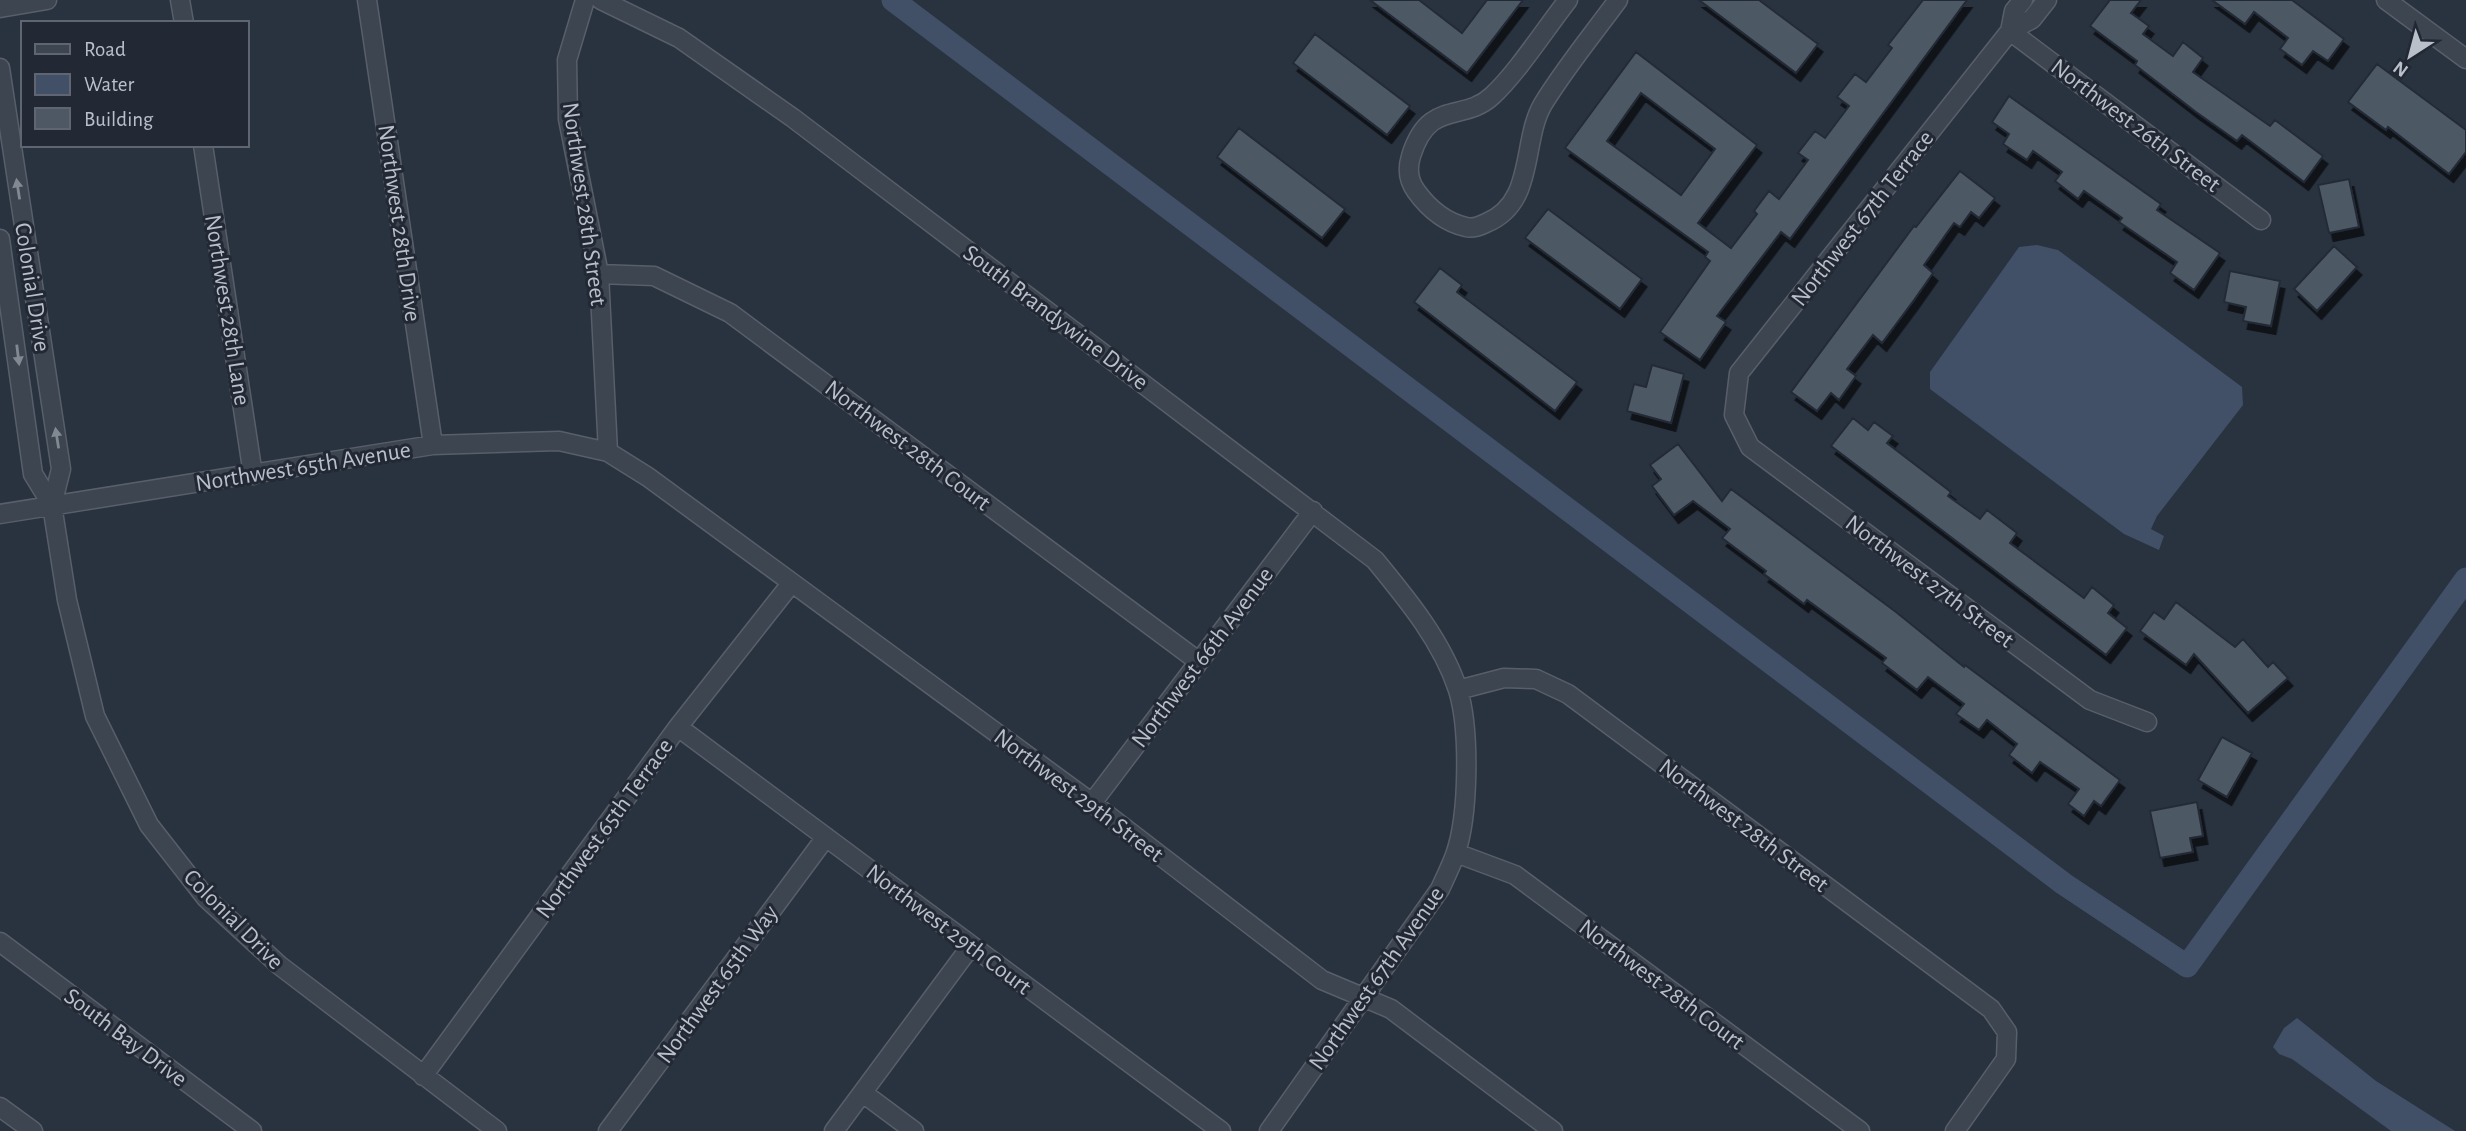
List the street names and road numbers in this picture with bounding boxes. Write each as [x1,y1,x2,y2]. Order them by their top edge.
street label: Northwest 26th Street [2046,55,2225,197]
street label: Northwest 28th Street [558,101,610,308]
street label: Northwest 28th Drive [373,123,425,323]
street label: Northwest 67th Terrace [1787,126,1939,311]
street label: Northwest 28th Lane [200,213,254,407]
street label: Colonial Drive [10,221,54,353]
street label: South Brandywine Drive [959,241,1152,395]
street label: Northwest 28th Court [820,376,995,516]
street label: Northwest 65th Avenue [194,438,413,496]
street label: Northwest 27th Street [1841,511,2018,653]
street label: Northwest 66th Avenue [1127,563,1278,752]
street label: Northwest 29th Street [989,725,1168,867]
street label: Northwest 65th Terrace [532,734,678,923]
street label: Northwest 28th Street [1654,754,1833,897]
street label: Northwest 29th Court [861,860,1036,1000]
street label: Colonial Drive [179,865,288,974]
street label: Northwest 67th Avenue [1305,883,1449,1075]
street label: Northwest 65th Way [653,901,783,1068]
street label: Northwest 28th Court [1574,915,1749,1055]
street label: South Bay Drive [60,984,191,1092]

